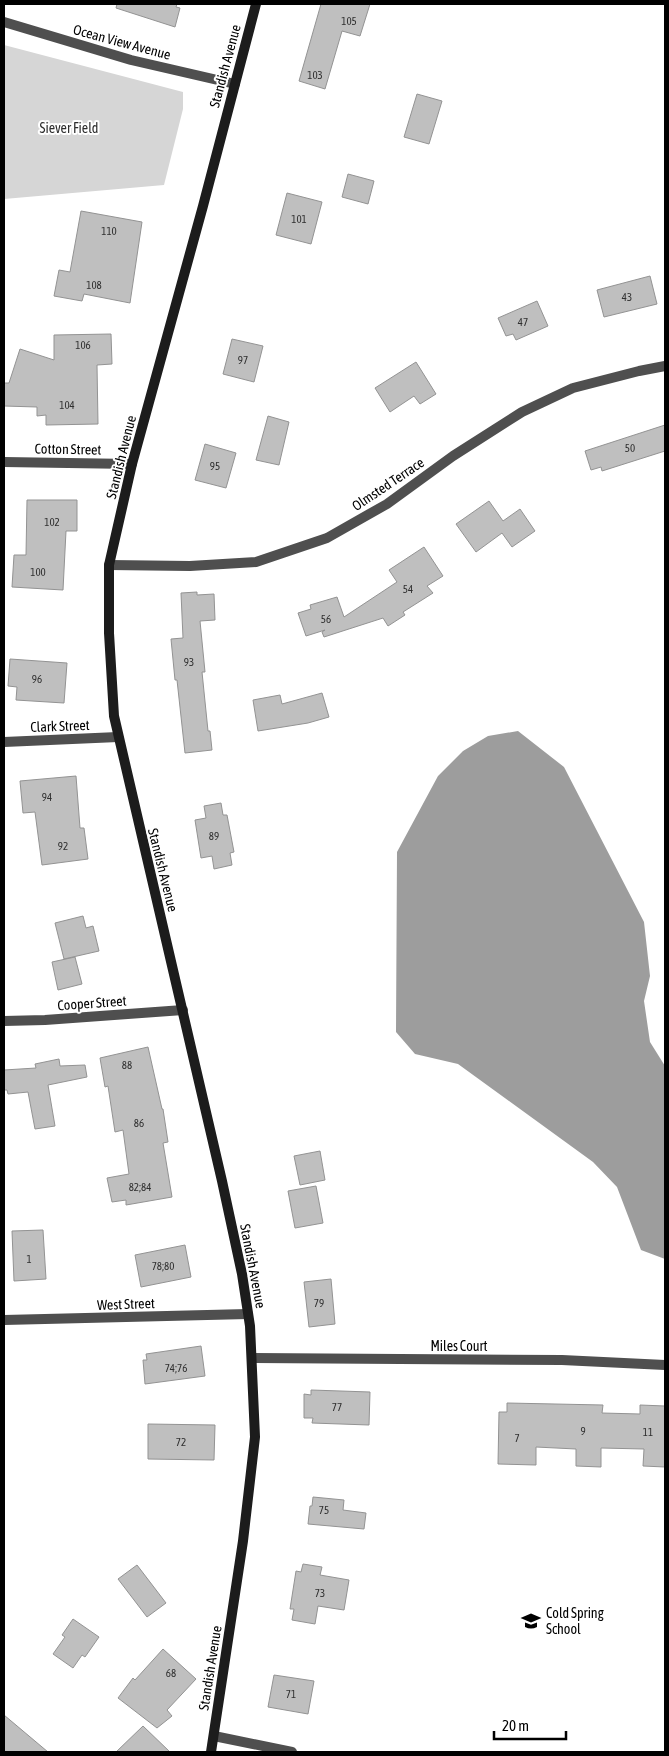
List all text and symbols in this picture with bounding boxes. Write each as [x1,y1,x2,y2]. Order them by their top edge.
house number: 105 [341,15,357,27]
street label: Ocean View Avenue [72,21,172,63]
street label: Standish Avenue [206,23,244,109]
house number: 103 [307,69,323,81]
park label: Siever Field [40,120,98,136]
house number: 101 [291,213,307,225]
house number: 110 [101,225,117,237]
house number: 108 [86,279,102,291]
house number: 43 [622,291,632,303]
house number: 47 [518,316,528,328]
house number: 106 [75,339,91,351]
house number: 97 [238,354,248,366]
house number: 104 [59,399,75,411]
street label: Standish Avenue [103,414,139,500]
street label: Cotton Street [34,440,102,458]
house number: 50 [625,442,635,454]
street label: Olmsted Terrace [349,454,427,514]
house number: 95 [210,460,220,472]
house number: 102 [44,516,60,528]
house number: 100 [30,566,46,578]
house number: 54 [403,583,413,595]
house number: 56 [321,613,331,625]
house number: 93 [184,656,194,668]
house number: 96 [32,673,42,685]
street label: Clark Street [30,717,90,735]
house number: 94 [42,791,52,803]
street label: Standish Avenue [145,827,181,913]
house number: 89 [209,830,219,842]
house number: 92 [58,840,68,852]
street label: Cooper Street [57,993,127,1013]
house number: 88 [122,1059,132,1071]
house number: 86 [134,1117,144,1129]
house number: 82;84 [129,1181,151,1193]
street label: Standish Avenue [237,1223,269,1309]
house number: 1 [26,1253,32,1265]
house number: 78;80 [152,1260,174,1272]
street label: West Street [97,1295,155,1313]
house number: 79 [314,1297,324,1309]
street label: Miles Court [430,1338,488,1354]
house number: 74;76 [165,1362,187,1374]
house number: 77 [332,1401,342,1413]
house number: 9 [580,1425,586,1437]
house number: 11 [643,1426,653,1438]
house number: 7 [514,1432,520,1444]
house number: 72 [176,1436,186,1448]
house number: 75 [319,1504,329,1516]
house number: 73 [315,1587,325,1599]
place label: Cold Spring School [546,1605,604,1637]
school or university icon: Cold Spring School [520,1610,542,1632]
street label: Standish Avenue [195,1625,225,1711]
house number: 68 [166,1667,176,1679]
house number: 71 [286,1688,296,1700]
scale bar [494,1708,566,1740]
text: 20 m [502,1717,529,1734]

